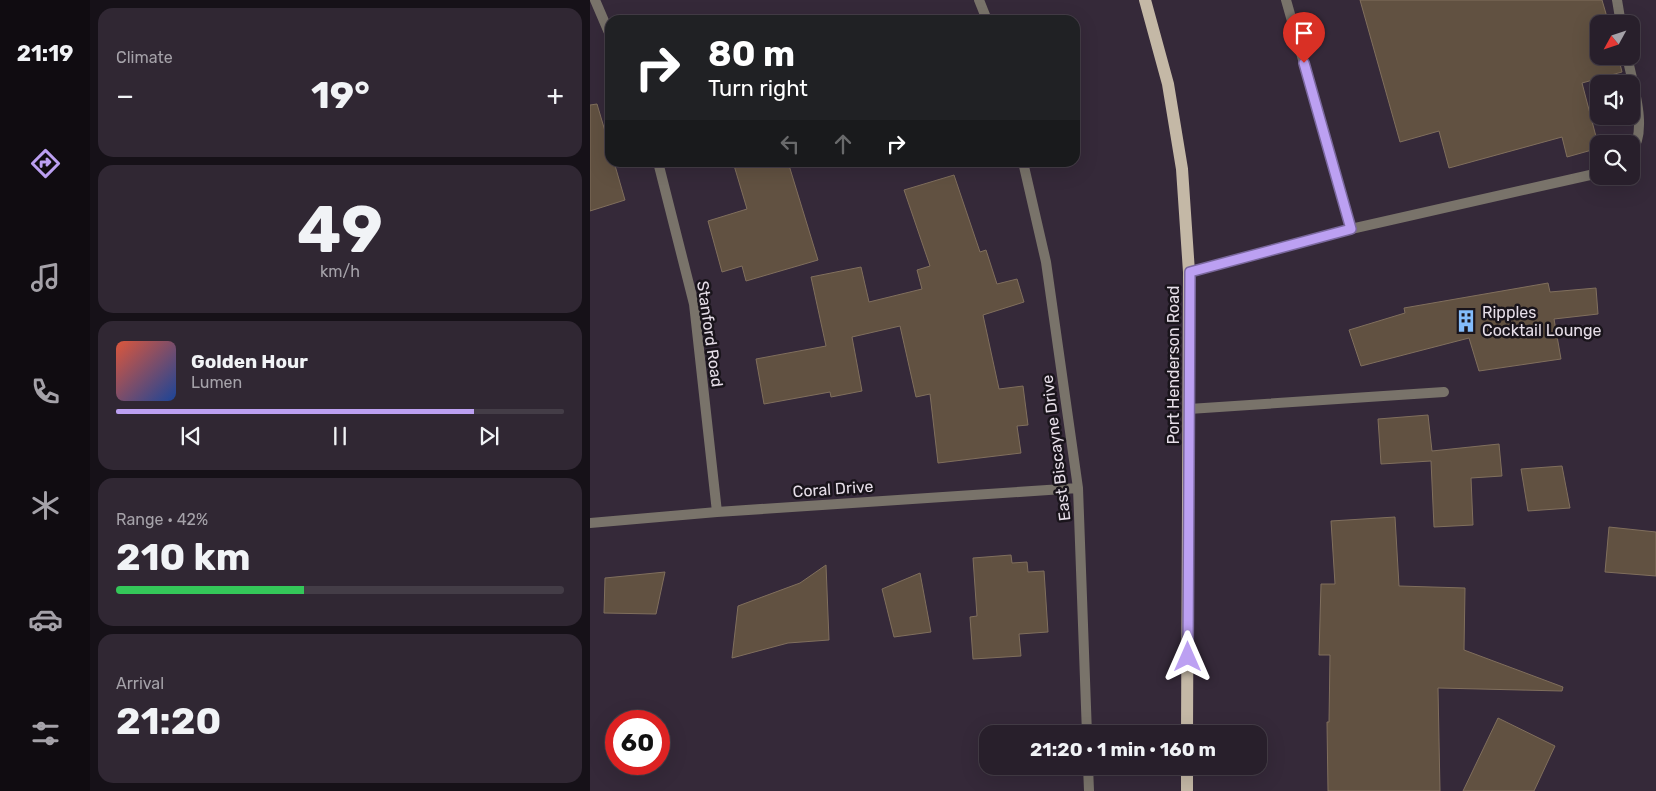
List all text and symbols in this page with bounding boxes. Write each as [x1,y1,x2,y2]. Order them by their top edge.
pin [1283,12,1325,63]
north arrow [1590,15,1640,65]
map controls [1590,15,1640,185]
icon: arrive [1290,19,1318,47]
text: 80 m [708,33,795,75]
icon: right [625,35,690,100]
text: 21:19 [17,40,73,67]
text: Climate [116,48,173,67]
text: 19° [311,72,370,118]
text: Turn right [708,75,808,102]
button: sound [1590,75,1640,125]
text: − [116,79,134,112]
text: + [547,79,564,112]
icon: left [776,130,804,158]
icon: ahead [829,130,857,158]
icon: right [882,130,910,158]
button: search [1590,135,1640,185]
icon: directions [28,146,63,181]
text: 49 [297,191,383,268]
icon: music [28,260,63,295]
text: km/h [320,262,360,281]
street label: Stanford Road [693,280,727,388]
street label: Port Henderson Road [1164,285,1183,445]
place label: Ripples Cocktail Lounge [1482,303,1602,340]
building icon: Ripples Cocktail Lounge [1453,308,1479,334]
text: Golden Hour [191,350,308,373]
text: Lumen [191,373,242,392]
icon: phone [28,374,63,409]
street label: East Biscayne Drive [1038,374,1074,522]
icon: previous [177,422,205,450]
icon: pause [326,422,354,450]
icon: next [475,422,503,450]
street label: Coral Drive [792,477,874,501]
icon: climate [28,488,63,523]
text: Range · 42% [116,510,208,529]
text: 210 km [116,534,251,580]
icon: car [28,602,63,637]
position arrow [1161,630,1213,682]
text: Arrival [116,674,164,693]
text: 21:20 [116,698,221,744]
speed limit sign: 60 [605,710,670,775]
icon: filters [28,716,63,751]
text: 21:20 · 1 min · 160 m [1030,738,1216,761]

